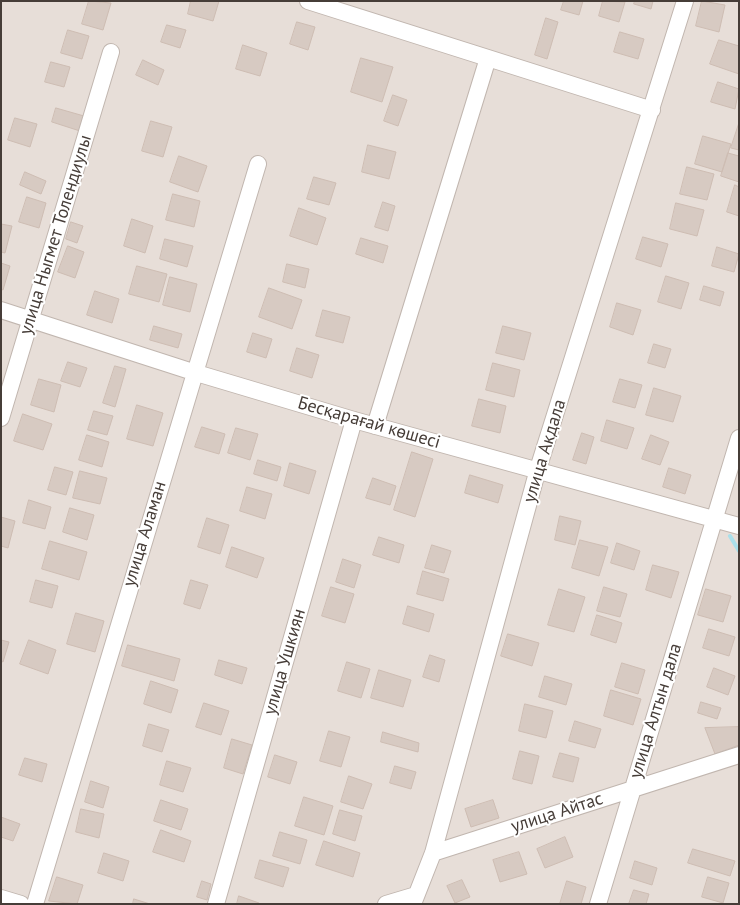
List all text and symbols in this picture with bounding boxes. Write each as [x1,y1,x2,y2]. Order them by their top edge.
street label: улица Ныгмет Толендиулы [15,133,97,337]
street label: Бесқарағай көшесі [295,392,443,454]
street label: улица Акдала [519,397,571,505]
street label: улица Аламан [119,479,171,589]
street label: улица Ушкиян [260,606,310,718]
street label: улица Алтын дала [625,641,687,781]
street label: улица Айтас [508,788,606,838]

